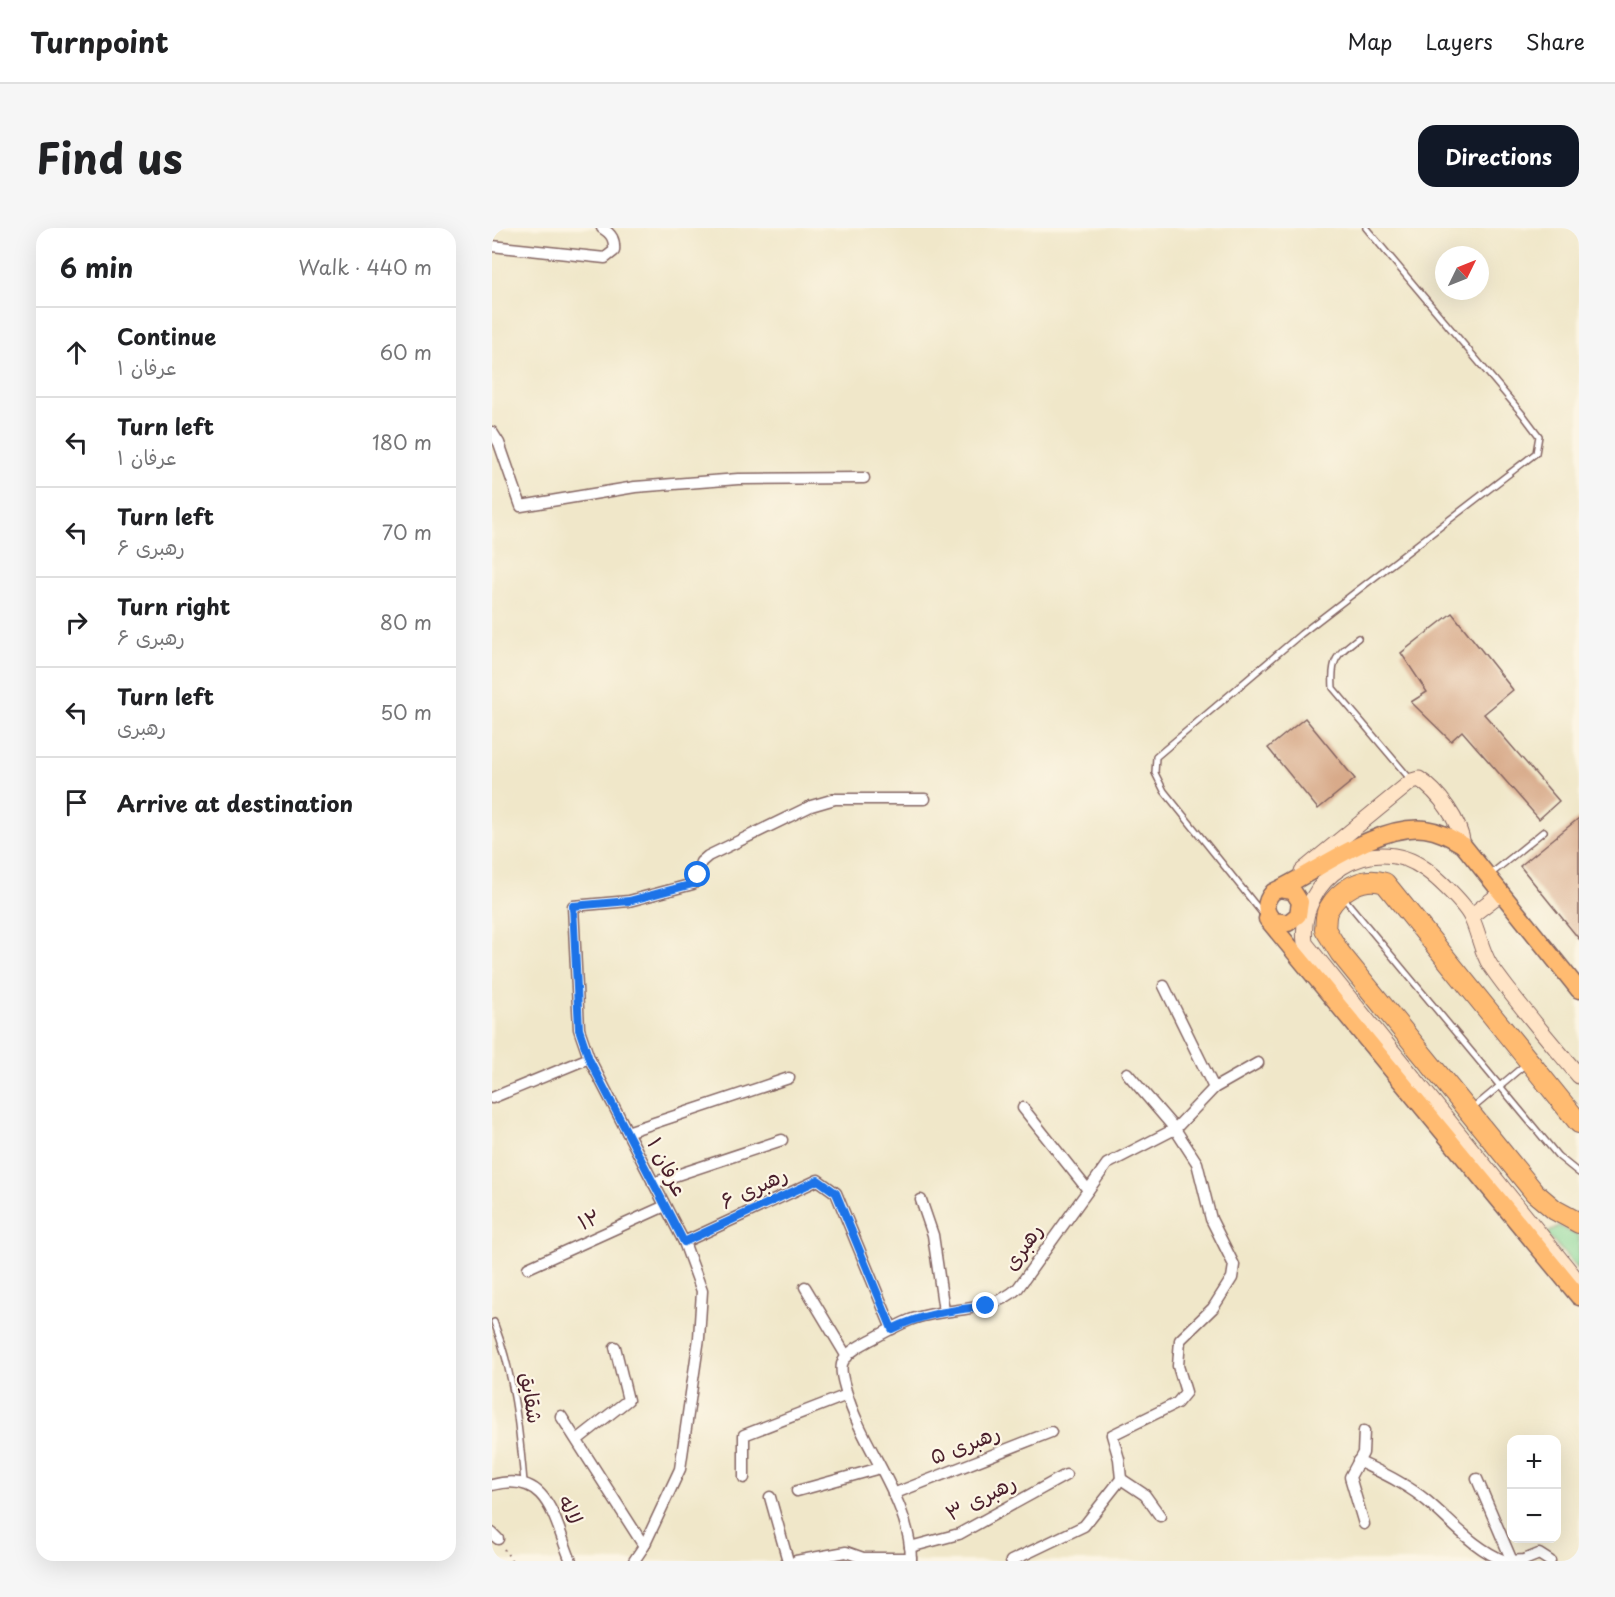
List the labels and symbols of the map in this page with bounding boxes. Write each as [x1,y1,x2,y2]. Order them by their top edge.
north arrow [1435,246,1489,300]
route start [684,861,710,887]
street label: عرفان ۱ [640,1131,697,1201]
street label: رهبری ۶ [714,1157,792,1216]
street label: ۱۲ [572,1199,605,1237]
street label: رهبری [993,1216,1049,1276]
route end [972,1292,998,1318]
street label: شقایق [513,1370,553,1426]
street label: رهبری ۵ [924,1415,1004,1471]
street label: رهبری ۳ [939,1465,1021,1528]
street label: لاله [551,1489,592,1529]

